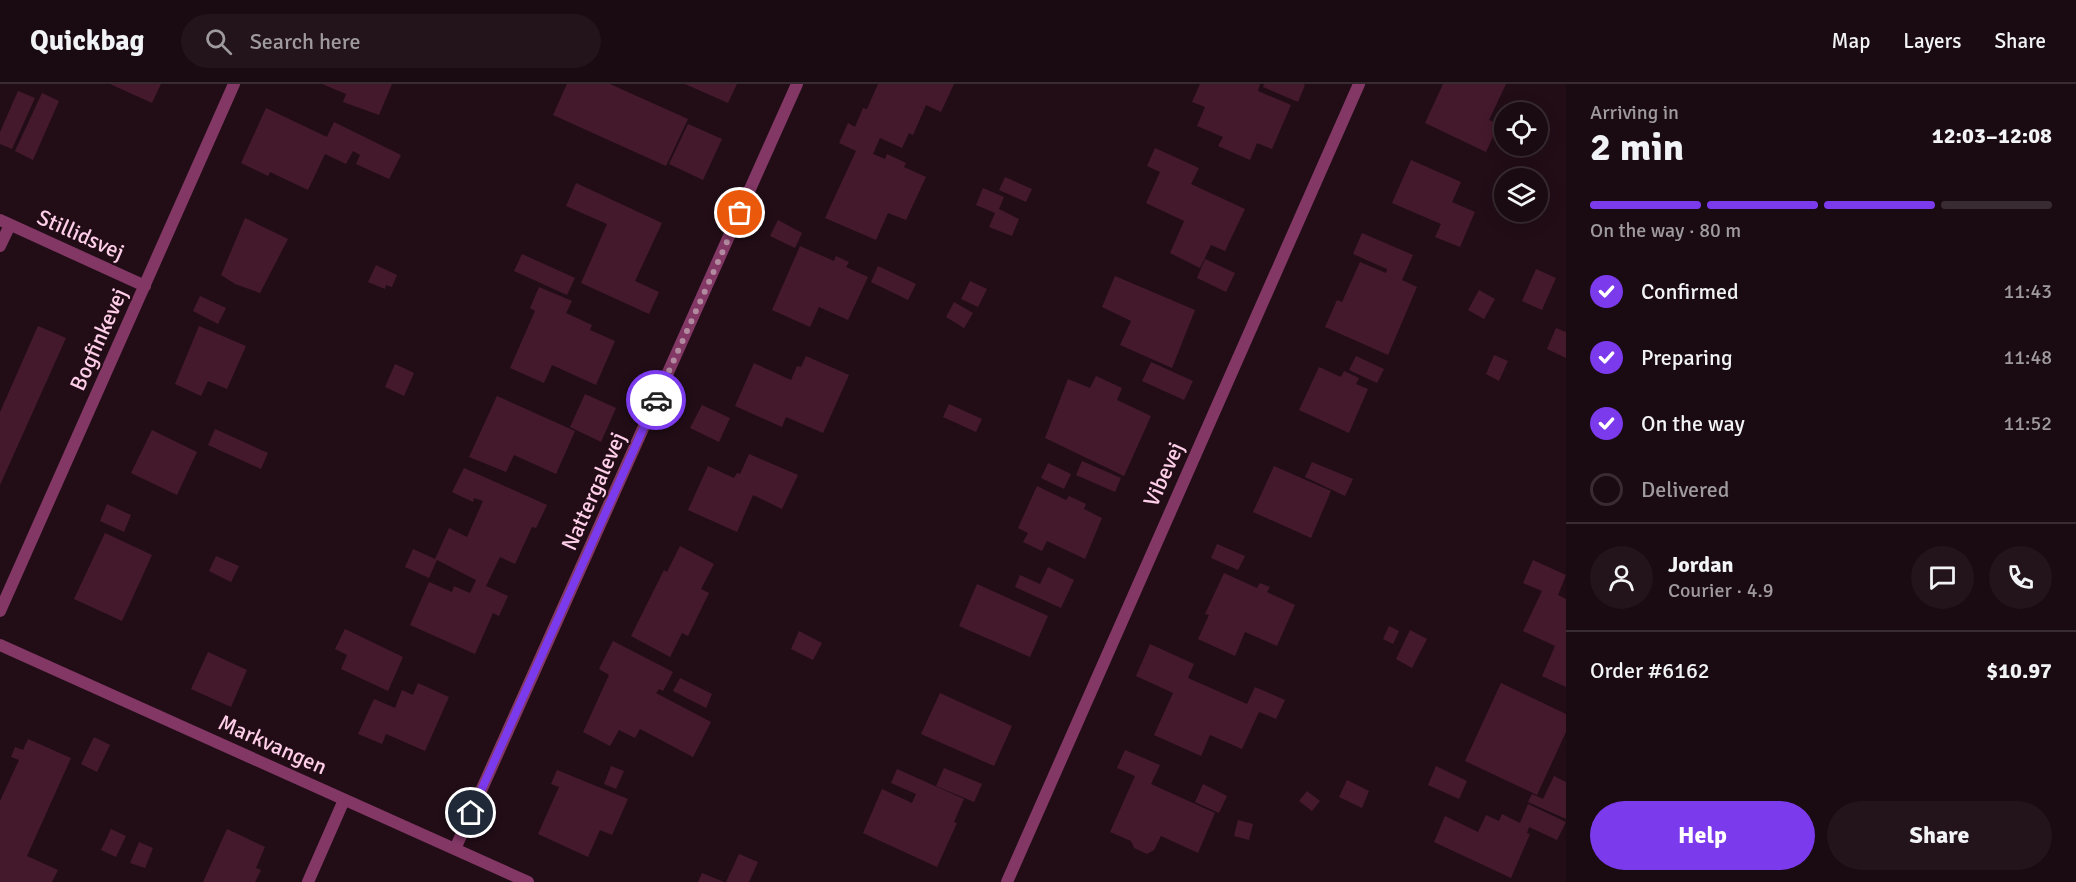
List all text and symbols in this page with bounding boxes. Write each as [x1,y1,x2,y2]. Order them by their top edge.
search box [181,14,601,68]
text: Quickbag [30,24,145,58]
icon: search [202,25,235,58]
text: Search here [250,28,361,55]
text: Map [1832,28,1870,54]
text: Layers [1903,28,1961,54]
text: Share [1994,28,2046,54]
text: Arriving in [1590,100,1679,125]
map controls [1494,102,1548,222]
button: locate [1494,102,1548,156]
text: 12:03–12:08 [1932,122,2052,149]
text: 2 min [1590,123,1684,171]
button: layers [1494,168,1548,222]
pin [714,187,765,238]
icon: bag [723,196,756,229]
street label: Stillidsvej [33,203,129,266]
text: On the way · 80 m [1590,218,1741,243]
icon: check [1590,275,1623,308]
text: Confirmed [1641,278,1739,305]
text: 11:43 [2003,279,2052,304]
street label: Bogfinkevej [64,284,133,395]
icon: check [1590,341,1623,374]
text: Preparing [1641,344,1733,371]
text: 11:48 [2003,345,2052,370]
courier [626,370,686,430]
icon: car [640,384,673,417]
icon: check [1590,407,1623,440]
text: On the way [1641,410,1745,437]
text: 11:52 [2003,411,2052,436]
street label: Nattergalevej [555,428,632,555]
street label: Vibevej [1137,438,1190,511]
text: Delivered [1641,476,1729,503]
button: person [1590,546,1653,609]
button: chat [1911,546,1974,609]
button: phone [1989,546,2052,609]
text: Jordan [1668,551,1734,578]
text: Courier · 4.9 [1668,578,1774,603]
text: Order #6162 [1590,657,1710,684]
text: $10.97 [1986,657,2052,684]
street label: Markvangen [214,709,331,780]
pin [445,787,496,838]
icon: home [454,796,487,829]
button: Help [1590,801,1815,870]
button: Share [1827,801,2052,870]

